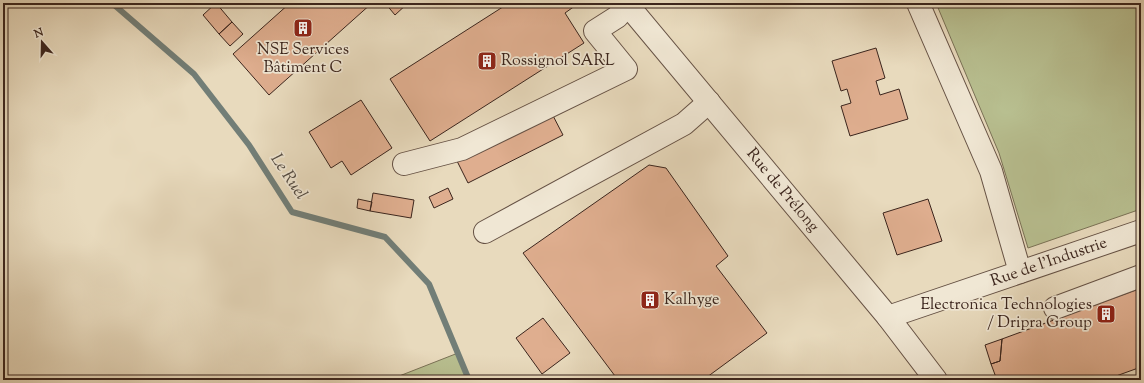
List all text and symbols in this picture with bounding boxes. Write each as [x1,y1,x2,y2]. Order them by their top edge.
building icon: NSE Services Bâtiment C [292,17,314,39]
north arrow [22,22,62,62]
text: N [31,24,46,43]
place label: NSE Services Bâtiment C [257,39,349,80]
building icon: Rossignol SARL [476,50,498,72]
place label: Rossignol SARL [501,50,615,73]
street label: Rue de Prélong [740,143,824,238]
water label: Le Ruel [264,149,312,205]
street label: Rue de l'Industrie [988,232,1110,293]
building icon: Kalhyge [639,289,661,311]
place label: Kalhyge [664,289,720,312]
place label: Electronica Technologies / Dripra Group [920,294,1092,335]
building icon: Electronica Technologies / Dripra Group [1095,303,1117,325]

